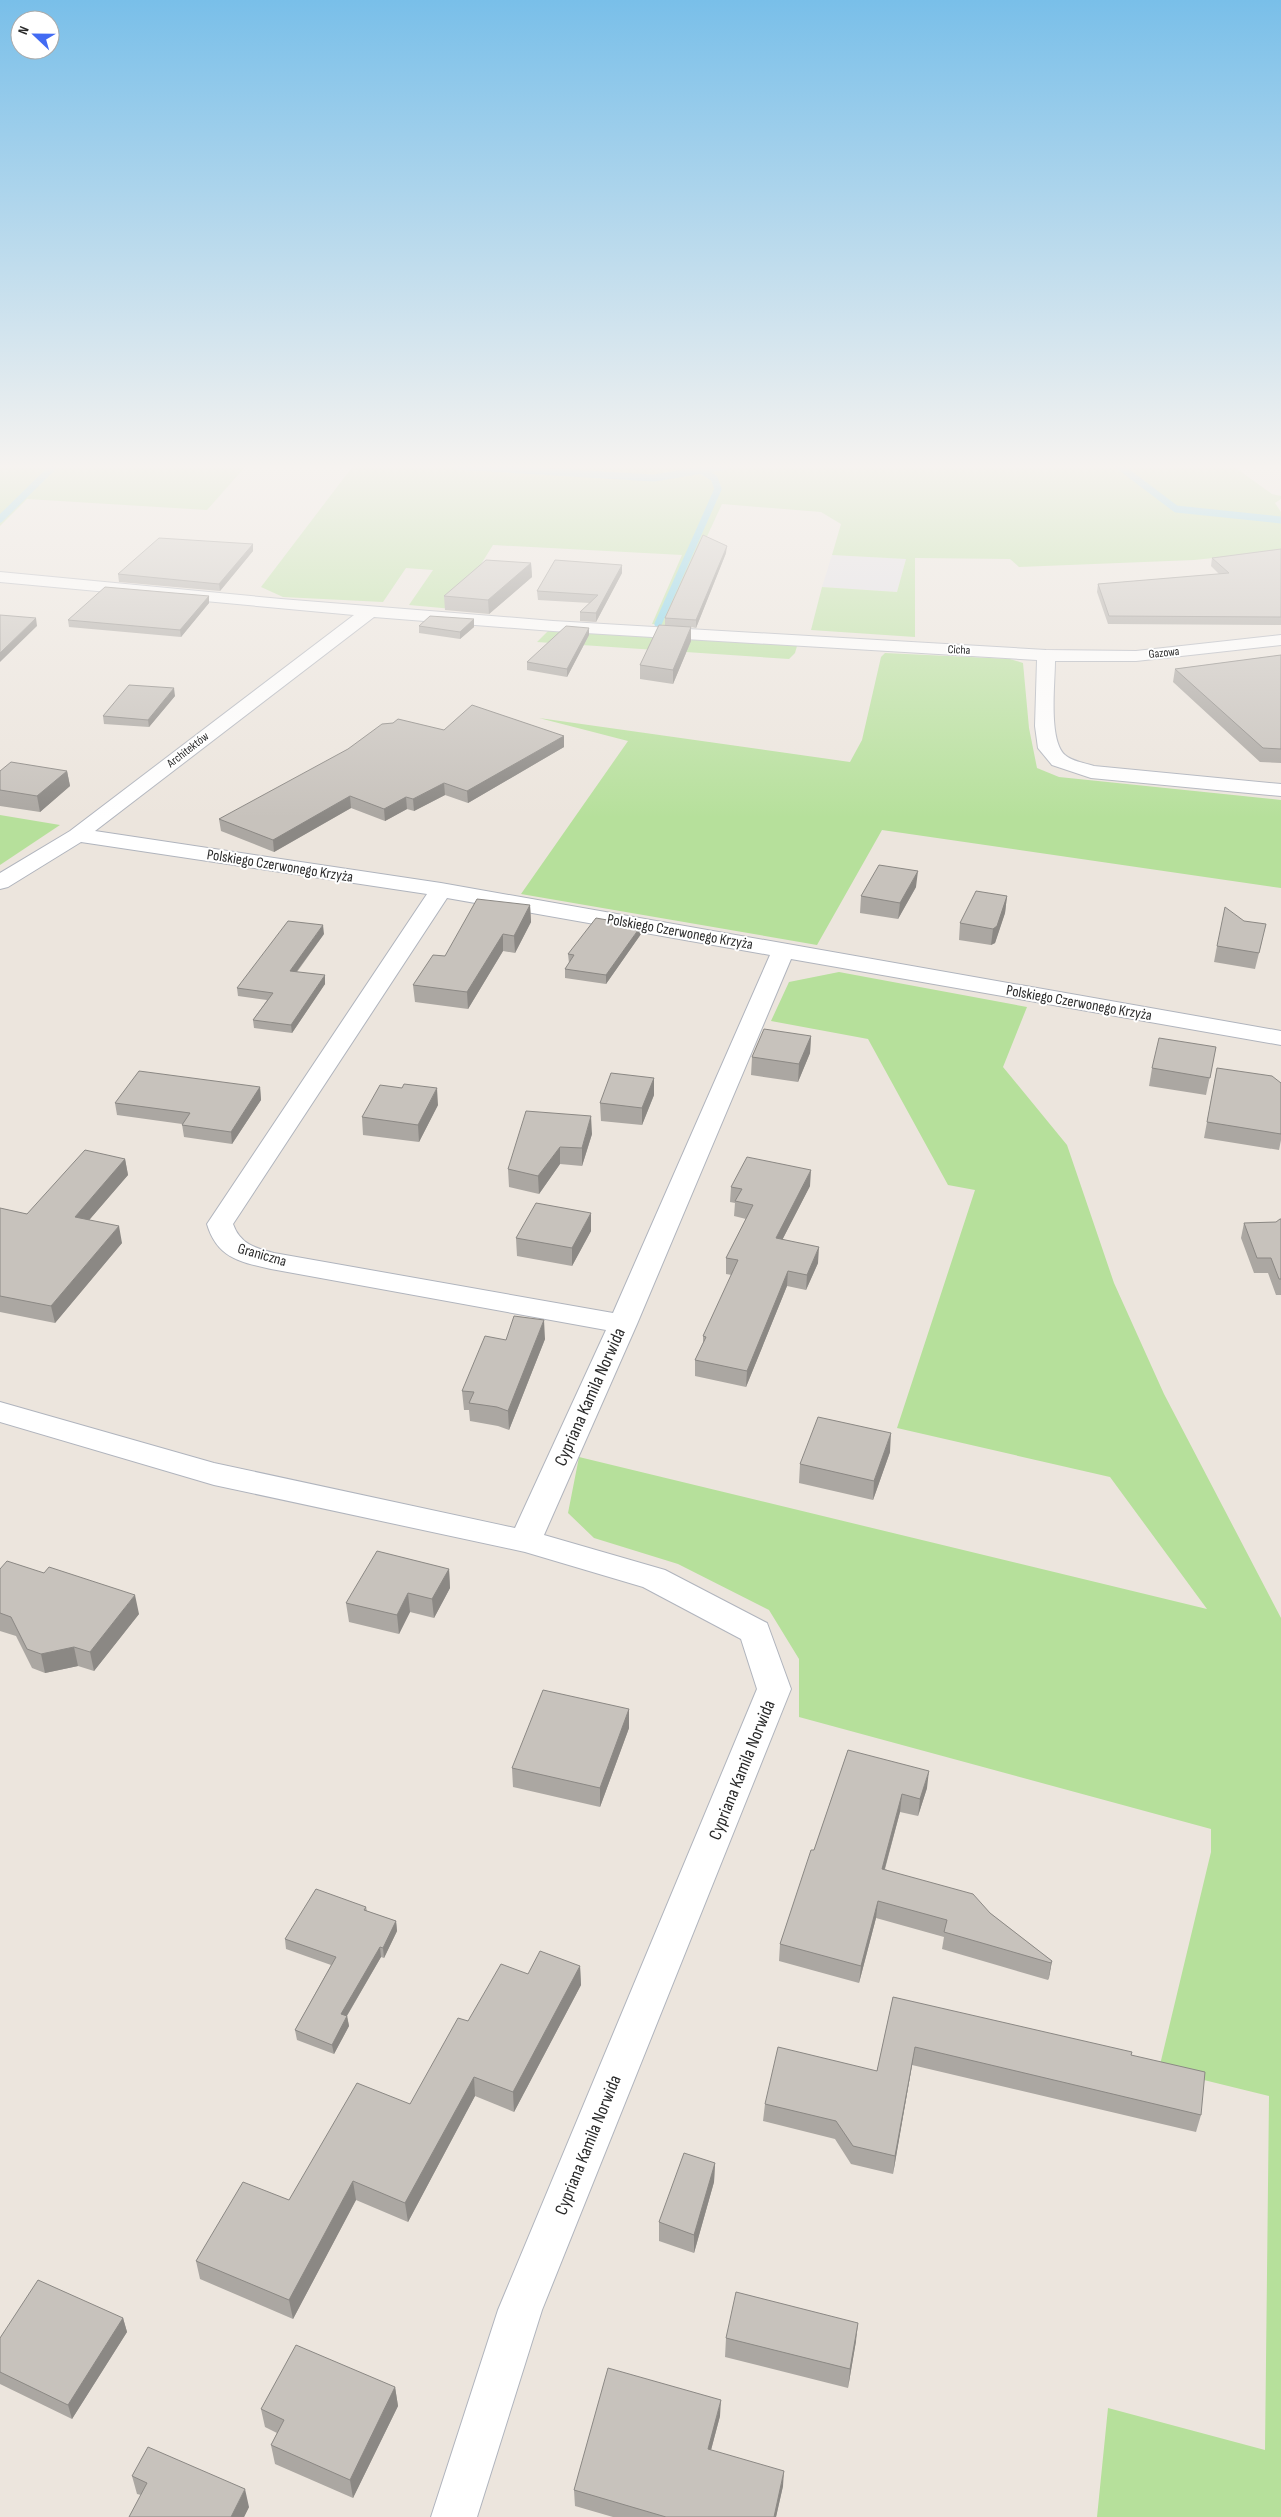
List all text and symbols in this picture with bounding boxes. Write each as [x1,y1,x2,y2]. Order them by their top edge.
north arrow [10,10,60,60]
text: N [14,24,33,37]
street label: Cicha [947,642,971,658]
street label: Gazowa [1148,644,1180,662]
street label: Architektów [163,729,212,772]
street label: Polskiego Czerwonego Krzyża [205,845,355,887]
street label: Polskiego Czerwonego Krzyża [606,910,755,954]
street label: Polskiego Czerwonego Krzyża [1005,981,1154,1025]
street label: Graniczna [235,1239,289,1271]
street label: Cypriana Kamila Norwida [550,1325,630,1469]
street label: Cypriana Kamila Norwida [704,1697,780,1843]
street label: Cypriana Kamila Norwida [550,2072,626,2218]

